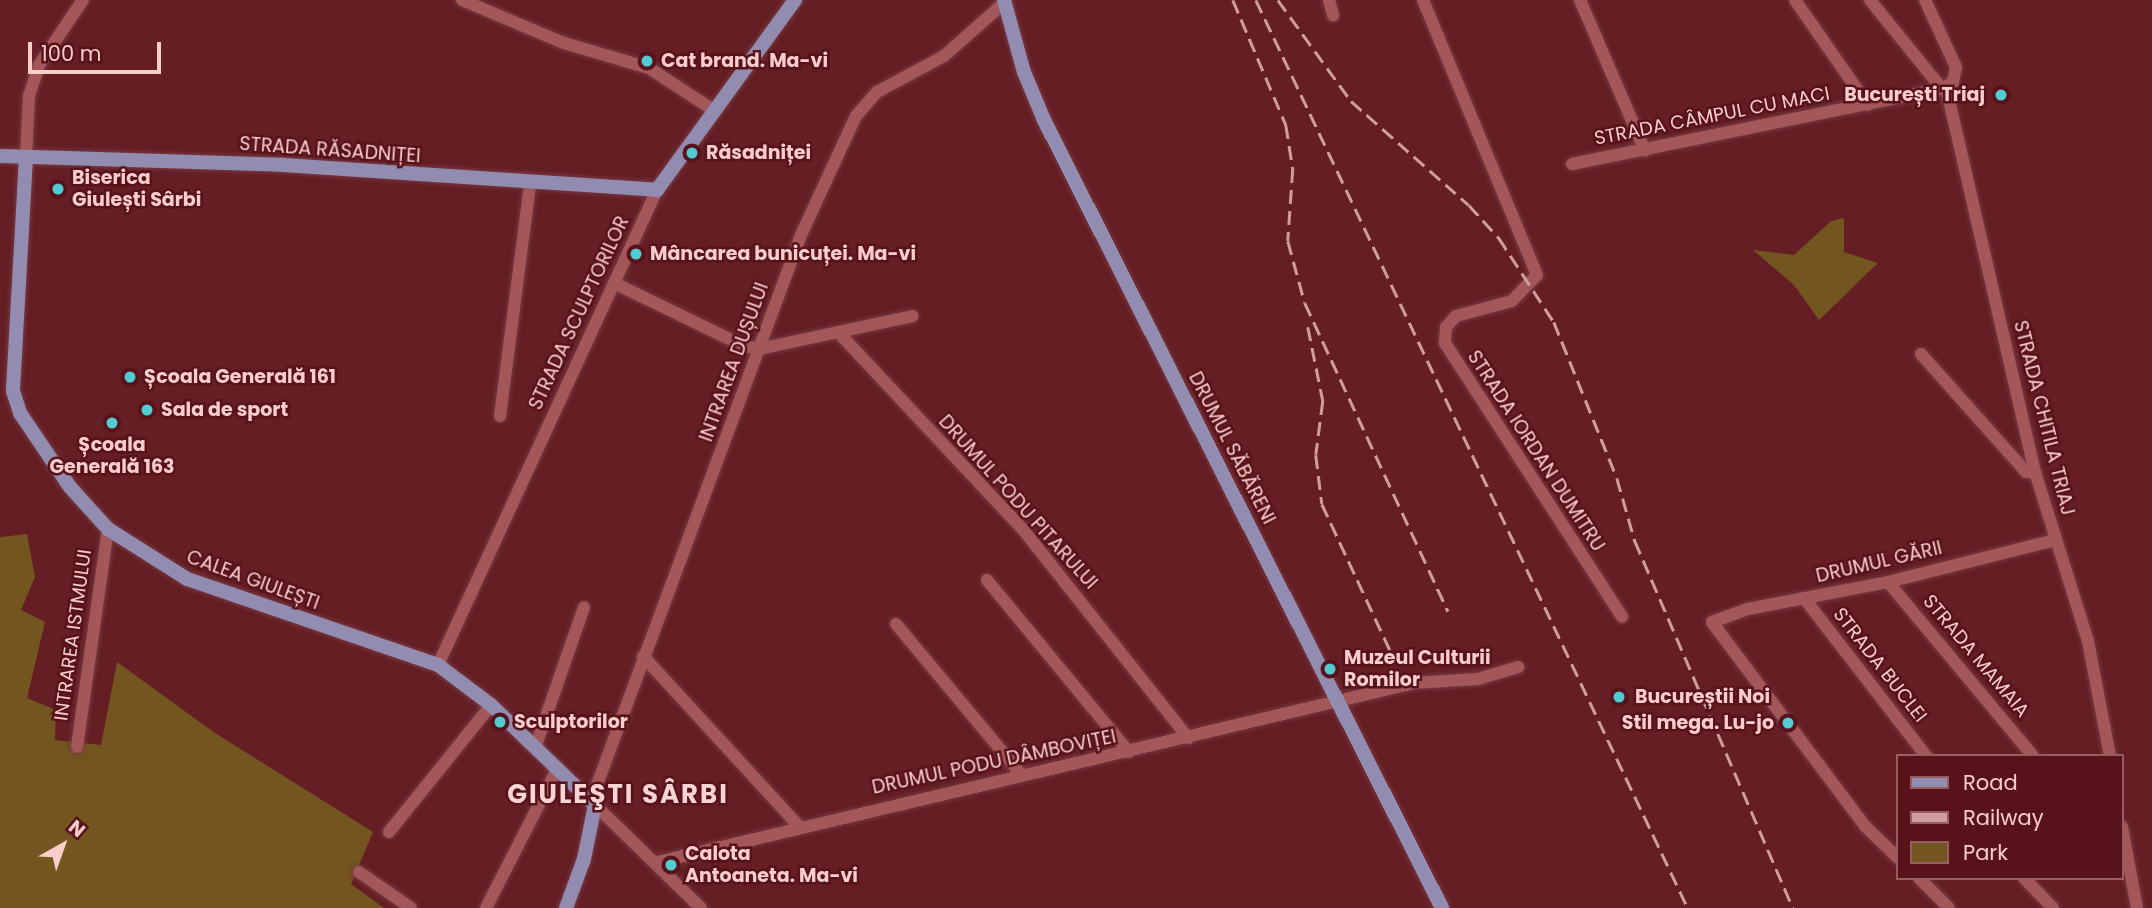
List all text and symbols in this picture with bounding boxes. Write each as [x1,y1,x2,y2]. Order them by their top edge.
scale bar [32,28,164,72]
text: 100 m [41,39,101,68]
place label: Cat brand. Ma-vi [661,50,828,72]
marker: Cat brand. Ma-vi [639,53,655,69]
street label: STRADA CÂMPUL CU MACI [1592,82,1832,150]
place label: București Triaj [1844,84,1985,106]
marker: București Triaj [1991,85,2011,105]
street label: STRADA RĂSADNIȚEI [239,132,421,168]
place label: Răsadniței [706,142,811,164]
marker: Răsadniței [684,145,700,161]
place label: Biserica Giulești Sârbi [72,167,201,211]
marker: Biserica Giulești Sârbi [50,181,66,197]
street label: STRADA SCULPTORILOR [524,213,634,413]
place label: Mâncarea bunicuței. Ma-vi [650,243,916,265]
marker: Mâncarea bunicuței. Ma-vi [628,246,644,262]
street label: INTRAREA DUȘULUI [695,279,773,445]
street label: STRADA CHITILA TRIAJ [2009,318,2079,518]
street label: STRADA IORDAN DUMITRU [1462,346,1610,556]
place label: Școala Generală 161 [144,366,336,388]
street label: DRUMUL SĂBĂRENI [1184,368,1280,528]
marker: Școala Generală 161 [122,369,138,385]
place label: Sala de sport [161,399,288,421]
marker: Sala de sport [139,402,155,418]
street label: DRUMUL PODU PITARULUI [934,410,1102,594]
marker: Școala Generală 163 [104,415,120,431]
place label: Școala Generală 163 [49,434,175,478]
street label: DRUMUL GĂRII [1814,536,1944,588]
street label: CALEA GIULEȘTI [183,545,323,615]
street label: INTRAREA ISTMULUI [50,548,96,722]
street label: STRADA MAMAIA [1918,590,2034,722]
street label: STRADA BUCLEI [1828,603,1932,727]
place label: Muzeul Culturii Romilor [1344,647,1491,691]
marker: Muzeul Culturii Romilor [1322,661,1338,677]
place label: Bucureștii Noi [1635,686,1770,708]
marker: Bucureștii Noi [1609,687,1629,707]
place label: Sculptorilor [514,711,628,733]
place label: Stil mega. Lu-jo [1622,712,1774,734]
marker: Sculptorilor [492,714,508,730]
marker: Stil mega. Lu-jo [1780,715,1796,731]
street label: DRUMUL PODU DÂMBOVIȚEI [870,725,1118,799]
legend [1896,754,2124,880]
text: Road [1963,768,2018,797]
district label: GIULEŞTI SÂRBI [509,779,727,811]
text: Railway [1963,803,2044,832]
north arrow [28,810,98,880]
text: N [63,814,91,843]
text: Park [1963,838,2008,867]
place label: Calota Antoaneta. Ma-vi [685,843,858,887]
marker: Calota Antoaneta. Ma-vi [663,857,679,873]

